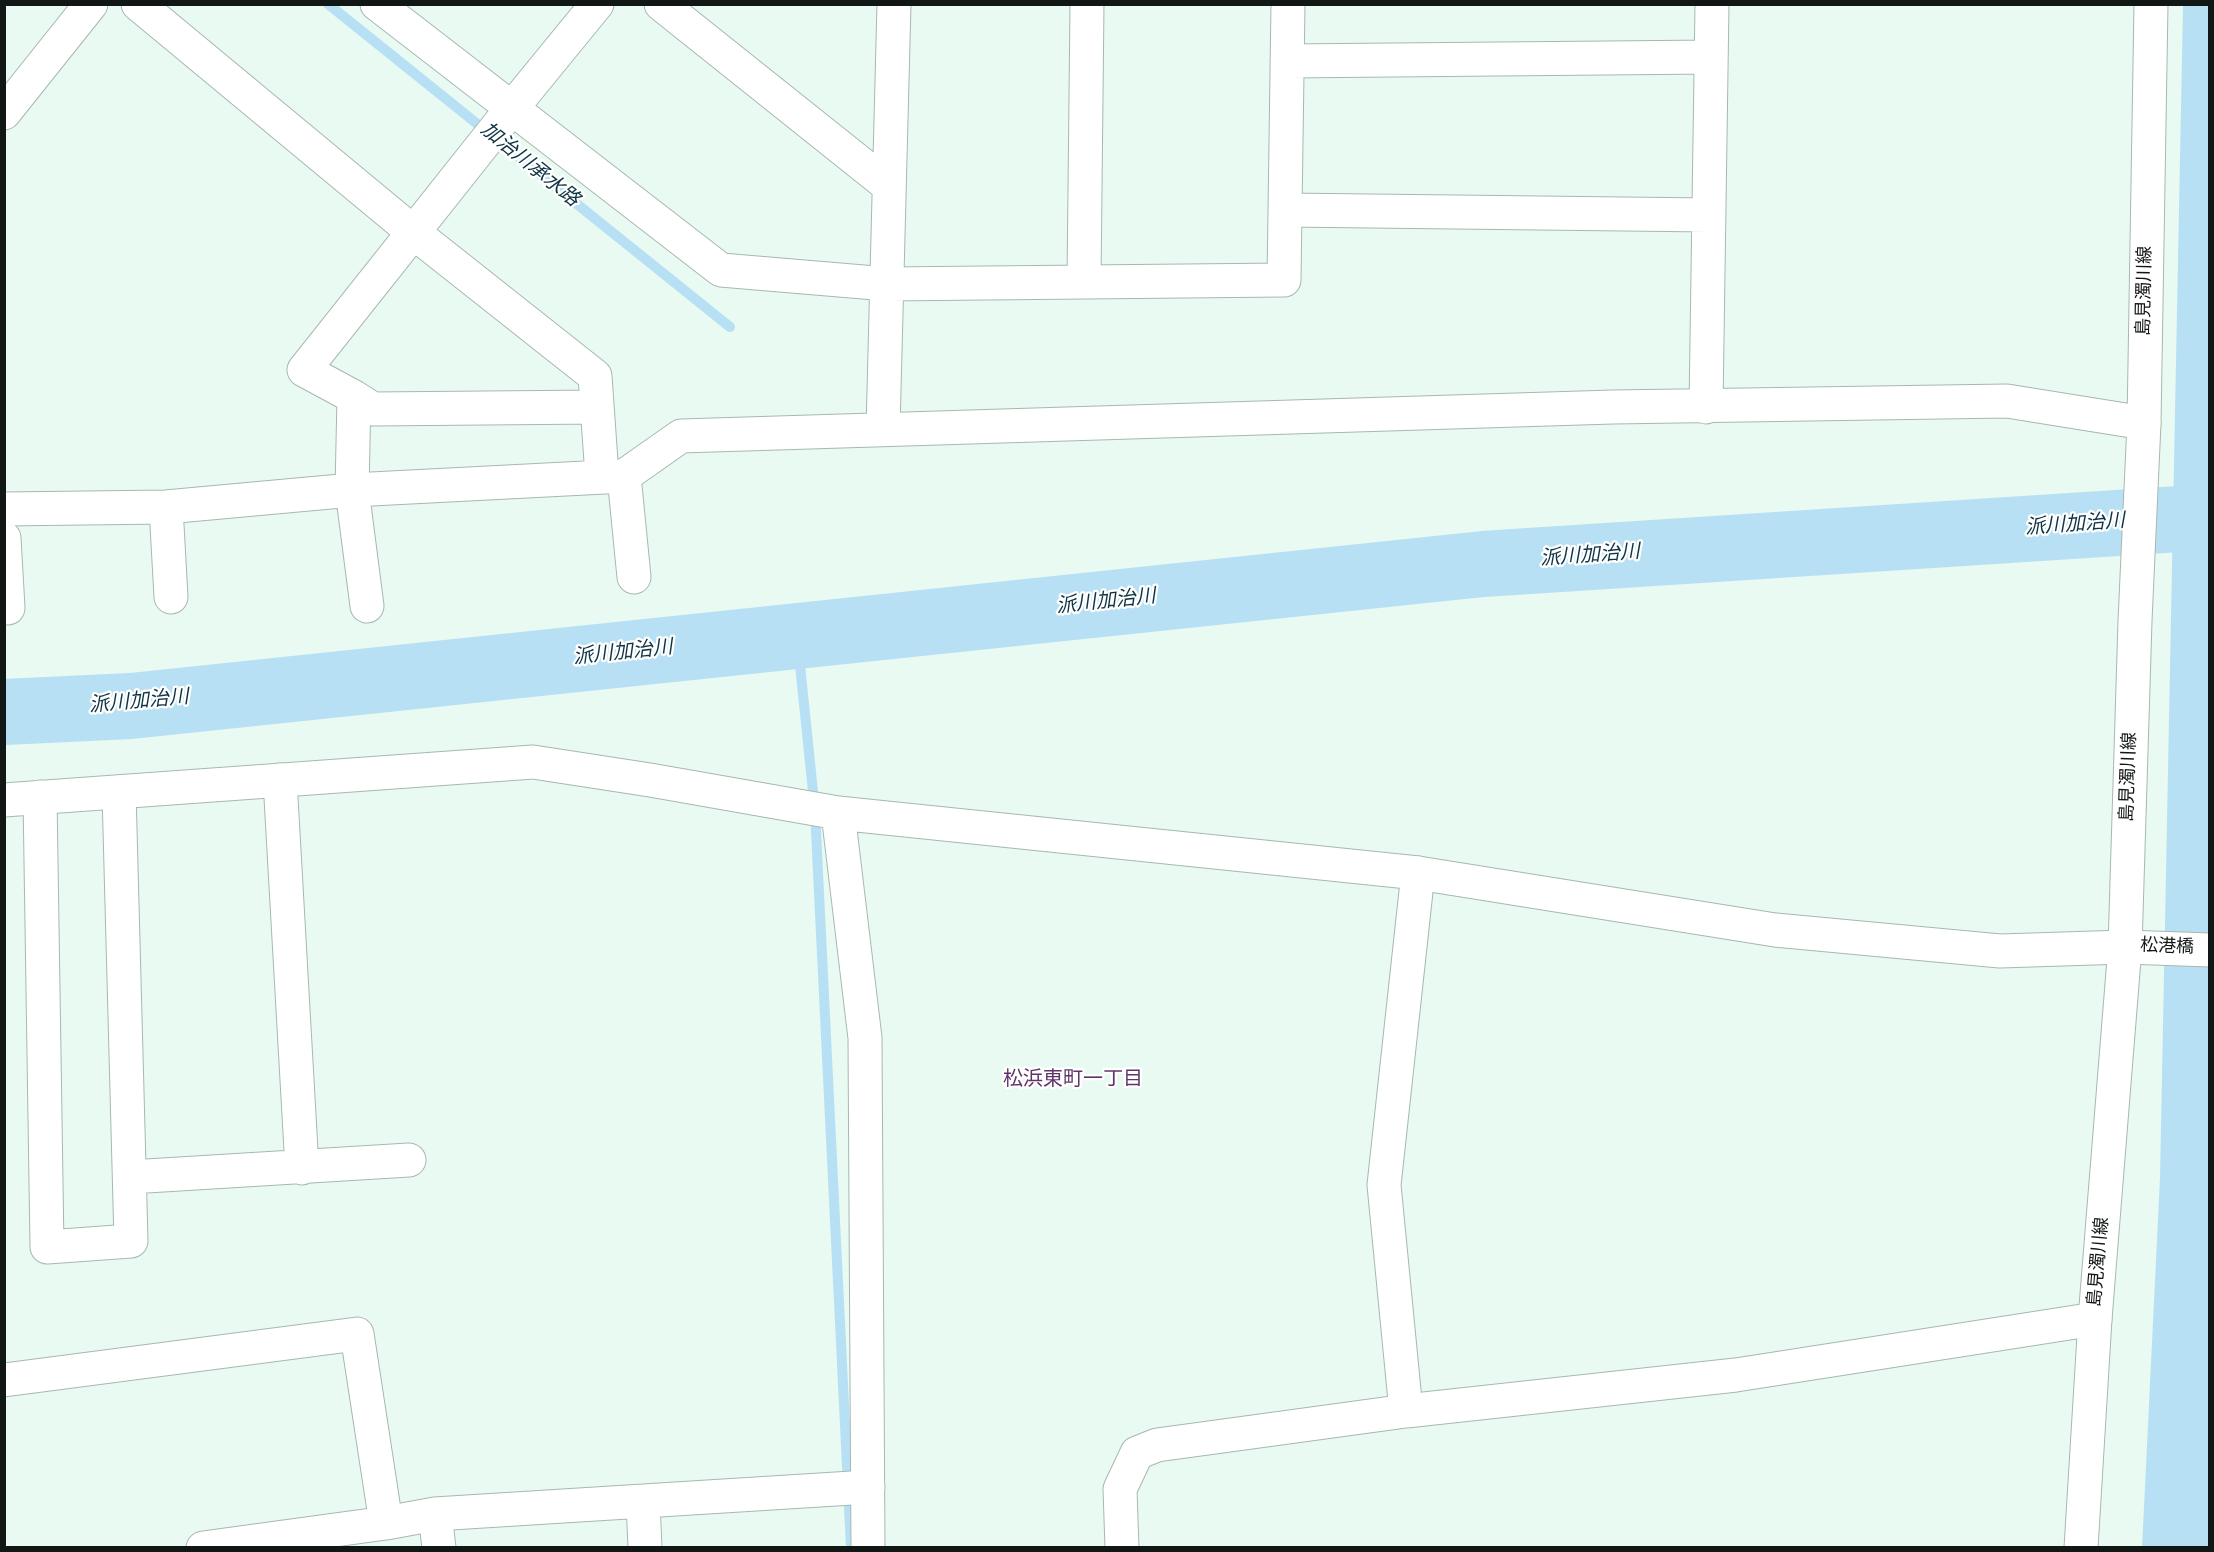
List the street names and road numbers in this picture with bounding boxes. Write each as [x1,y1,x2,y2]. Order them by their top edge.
street label: 島見濁川線 [2134,246,2158,336]
street label: 島見濁川線 [2118,732,2142,822]
street label: 松港橋 [2140,936,2194,960]
street label: 島見濁川線 [2085,1216,2115,1308]

